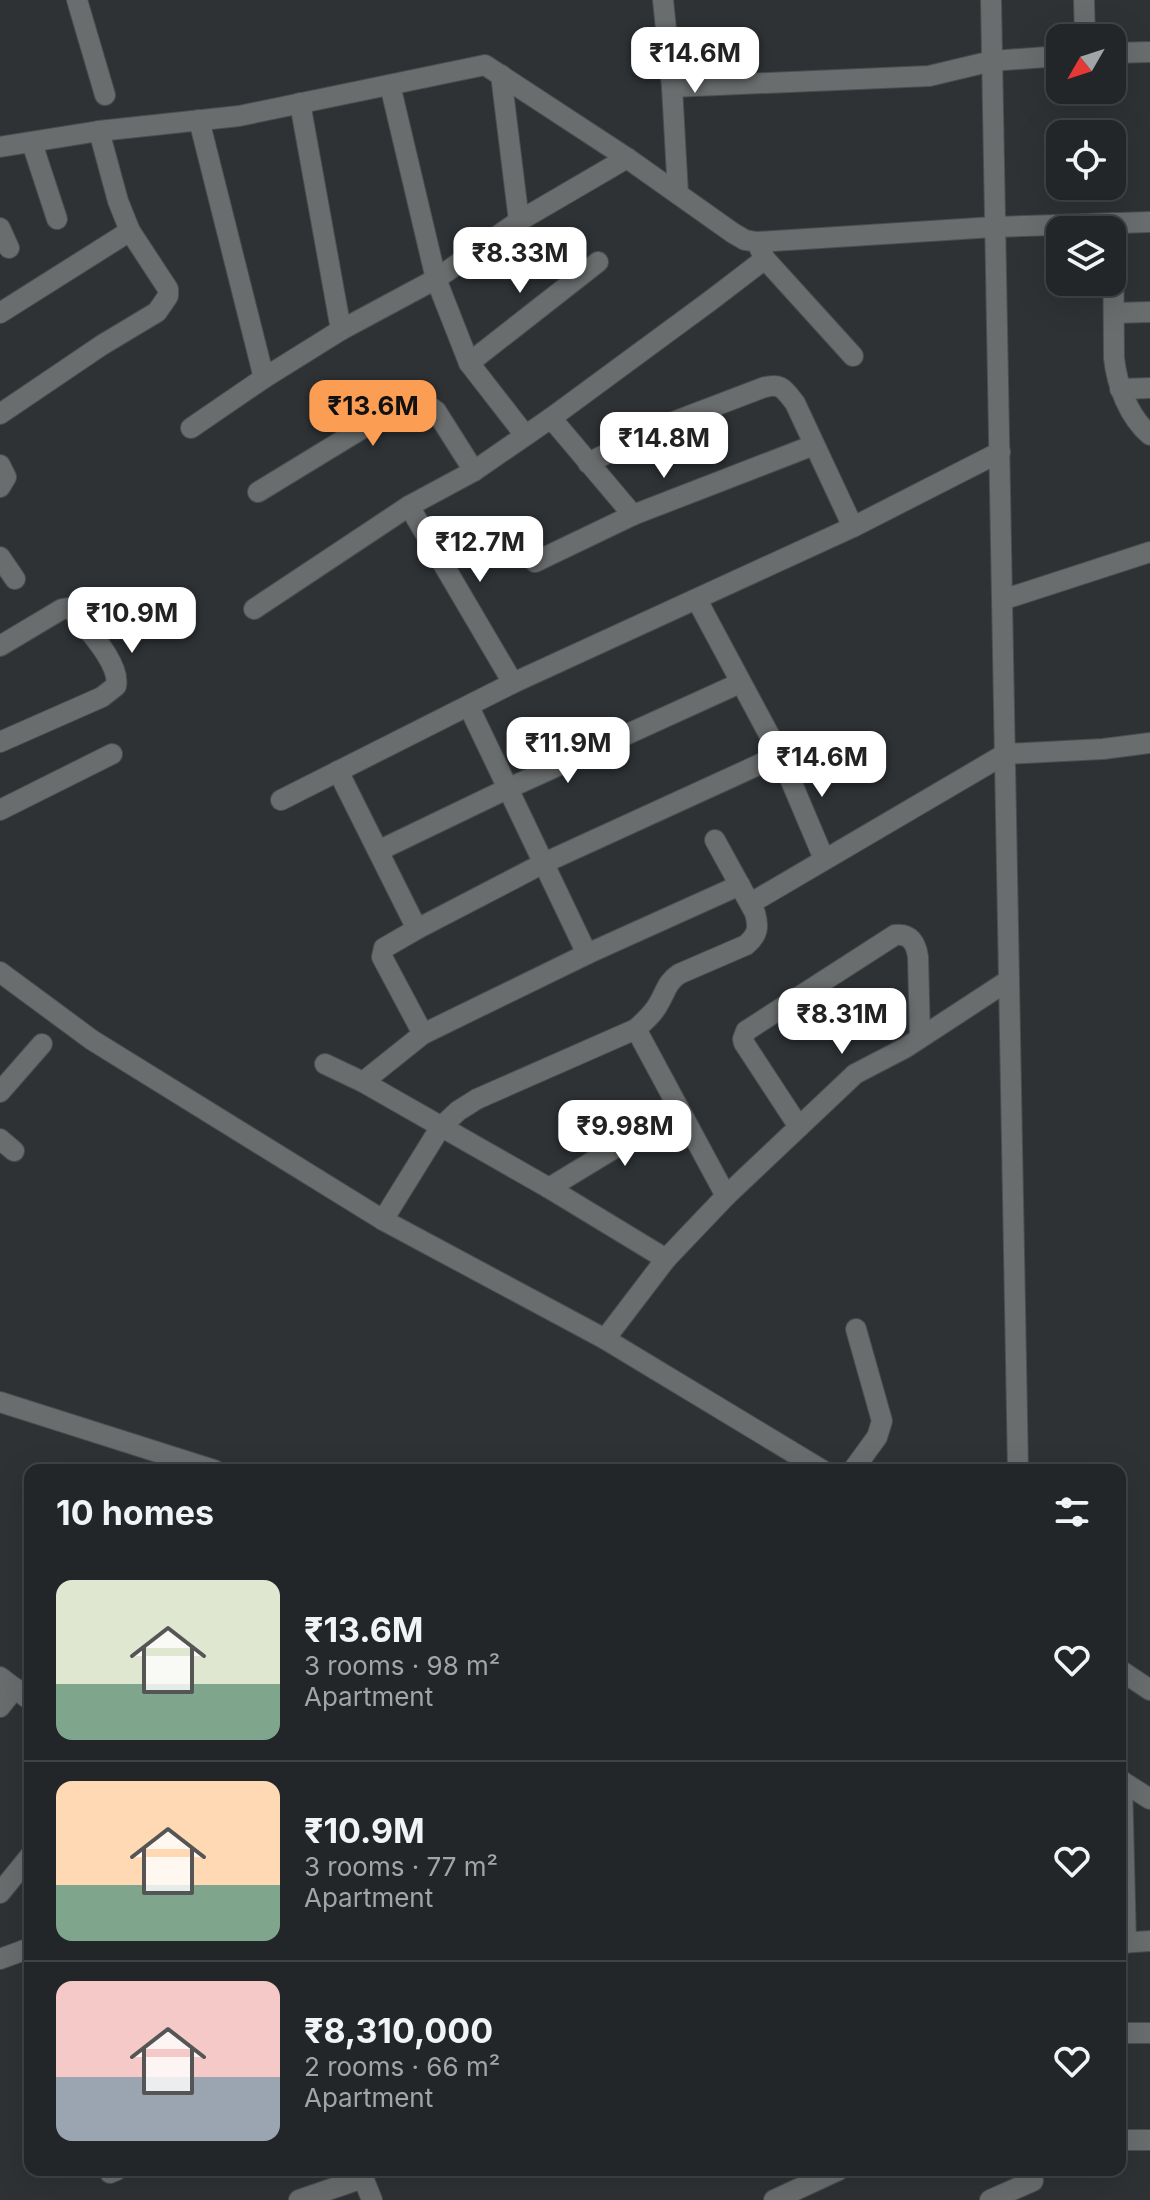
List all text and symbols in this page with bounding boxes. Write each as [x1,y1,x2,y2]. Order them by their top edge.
north arrow [1046,24,1126,104]
map controls [1046,24,1126,296]
pin: ₹14.6M [630,27,760,95]
text: ₹14.6M [649,37,741,68]
button: locate [1046,120,1126,200]
button: layers [1046,216,1126,296]
pin: ₹8.33M [455,227,585,295]
text: ₹8.33M [471,237,569,268]
pin: ₹13.6M [308,380,438,448]
text: ₹13.6M [327,390,419,421]
pin: ₹14.8M [599,412,729,480]
text: ₹14.8M [618,422,710,453]
pin: ₹12.7M [415,516,545,584]
text: ₹12.7M [435,526,525,557]
pin: ₹10.9M [67,587,197,655]
text: ₹10.9M [86,597,178,628]
pin: ₹11.9M [503,717,633,785]
text: ₹11.9M [525,727,611,758]
pin: ₹14.6M [757,731,887,799]
text: ₹14.6M [776,741,868,772]
pin: ₹8.31M [777,988,907,1056]
text: ₹8.31M [796,998,888,1029]
pin: ₹9.98M [560,1100,690,1168]
text: ₹9.98M [576,1110,674,1141]
icon: filters [1050,1490,1094,1534]
text: 10 homes [56,1492,214,1533]
text: ₹13.6M [304,1609,423,1650]
icon: home [120,1612,216,1708]
icon: heart [1050,1638,1094,1682]
text: 3 rooms · 98 m² [304,1650,500,1681]
text: Apartment [304,1681,433,1712]
text: ₹10.9M [304,1810,425,1851]
icon: home [120,1813,216,1909]
icon: heart [1050,1839,1094,1883]
text: 3 rooms · 77 m² [304,1851,498,1882]
text: Apartment [304,1882,433,1913]
text: ₹8,310,000 [304,2010,493,2051]
icon: home [120,2013,216,2109]
icon: heart [1050,2039,1094,2083]
text: 2 rooms · 66 m² [304,2051,500,2082]
text: Apartment [304,2082,433,2113]

